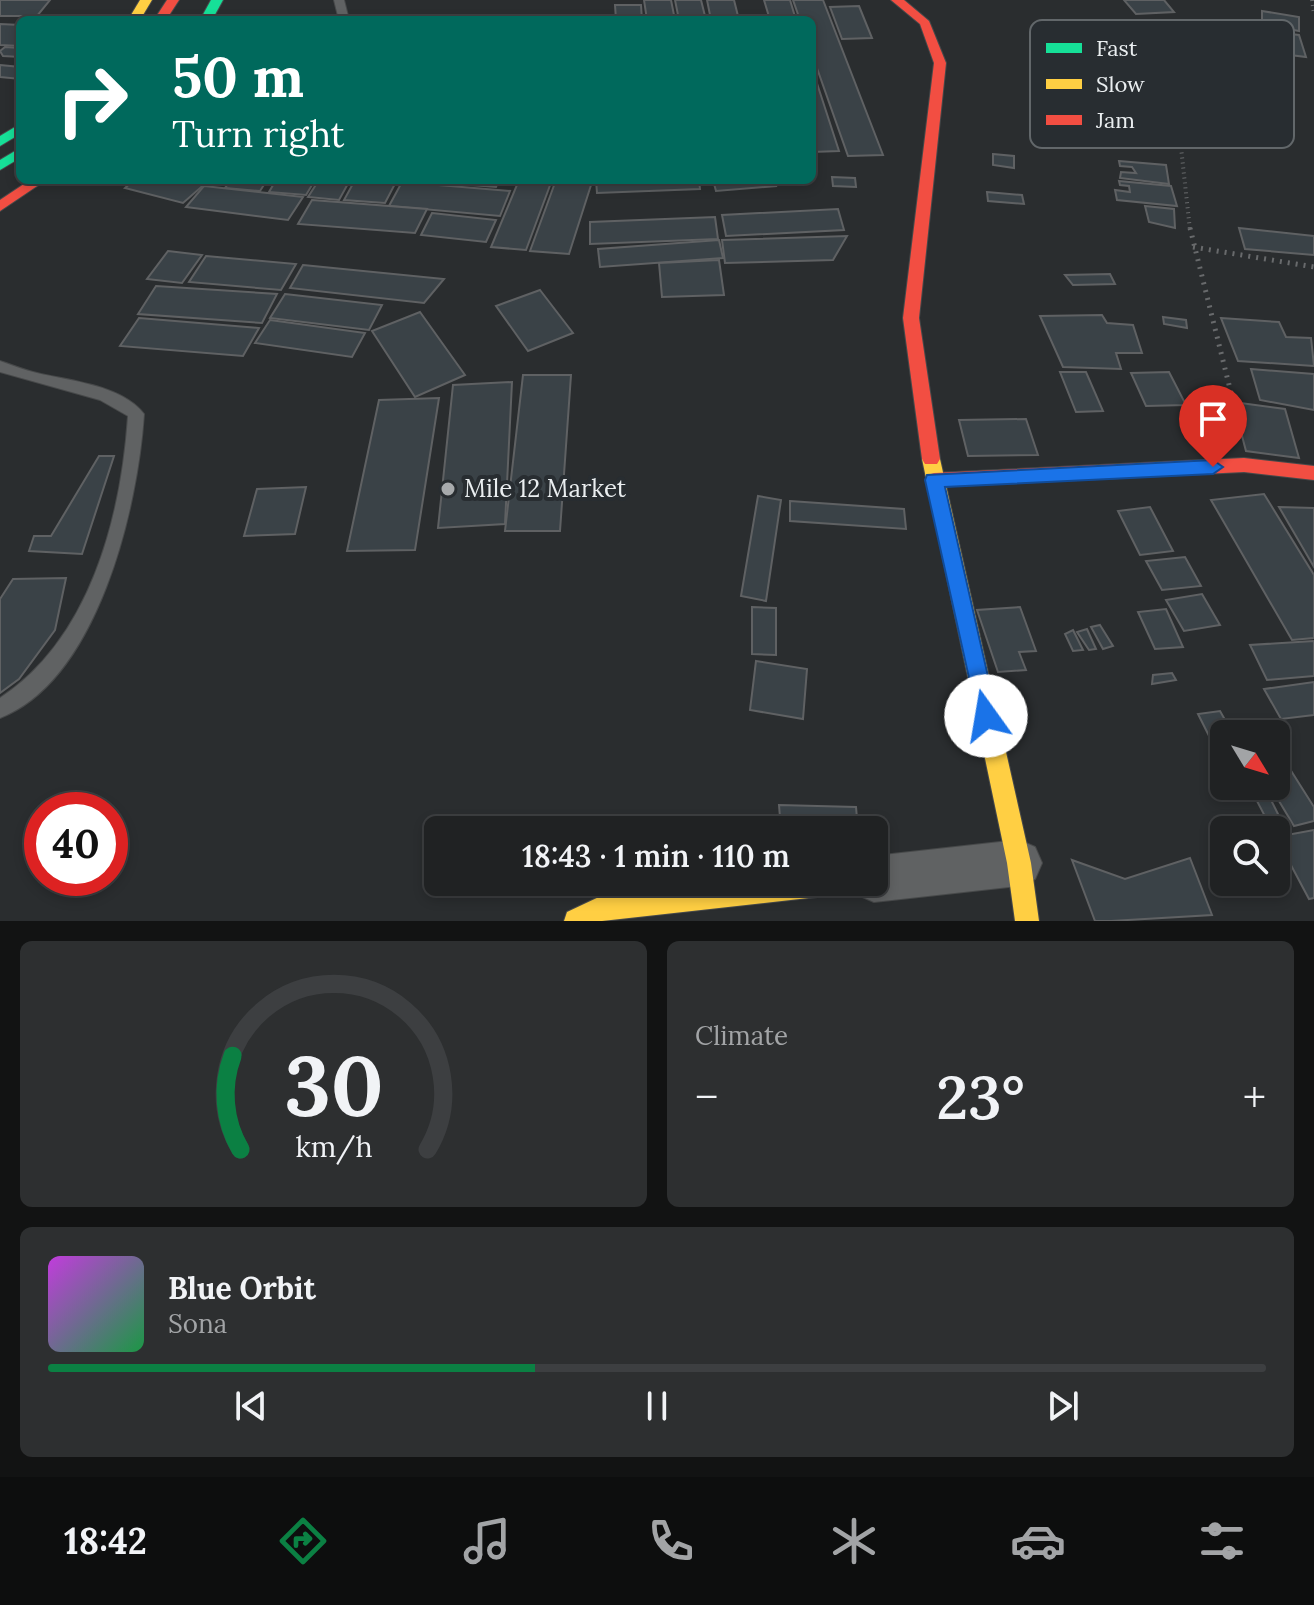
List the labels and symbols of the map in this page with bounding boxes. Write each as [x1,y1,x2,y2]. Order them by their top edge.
legend [1030,20,1294,148]
text: Fast [1096,34,1138,62]
text: Slow [1096,70,1145,98]
text: Jam [1095,106,1135,134]
pin [1179,385,1247,467]
place label: Mile 12 Market [464,473,627,504]
marker: Mile 12 Market [439,480,457,498]
position arrow [944,674,1028,758]
north arrow [1210,720,1290,800]
speed limit sign: 40 [24,792,128,896]

